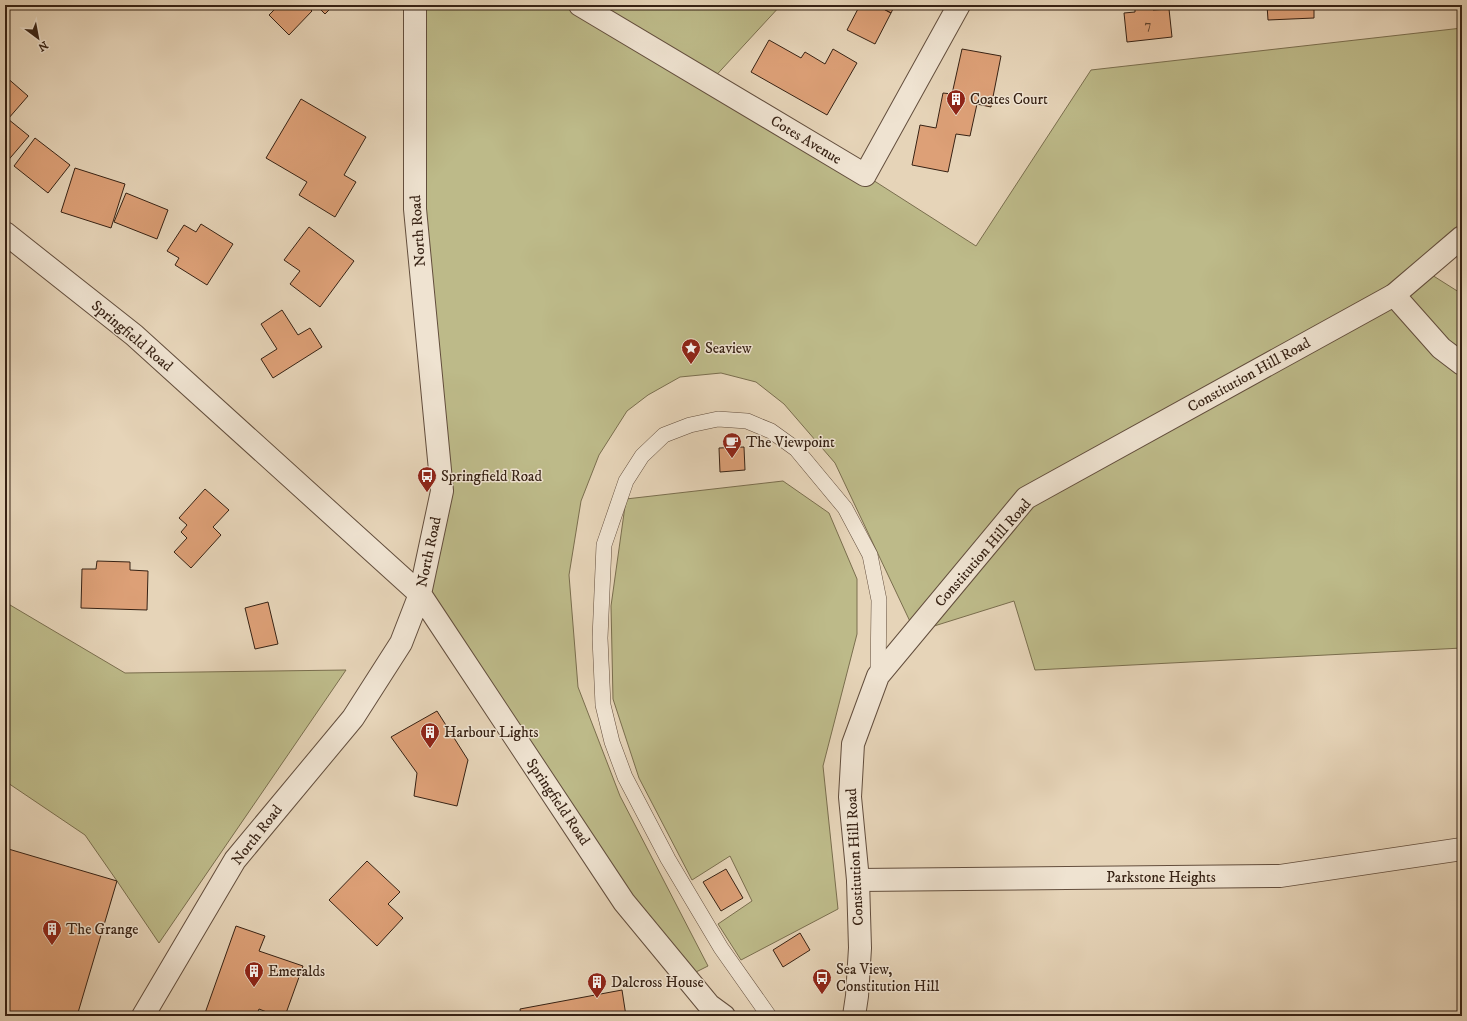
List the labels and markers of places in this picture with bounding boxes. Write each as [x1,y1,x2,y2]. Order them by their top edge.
building icon: Coates Court [945,88,967,116]
place label: Coates Court [970,90,1048,109]
place icon: Seaview [680,337,702,365]
place label: Seaview [705,339,752,358]
cafe icon: The Viewpoint [721,431,743,459]
place label: The Viewpoint [746,433,835,452]
bus stop icon: Springfield Road [416,465,438,493]
place label: Springfield Road [441,467,542,486]
building icon: Harbour Lights [419,721,441,749]
place label: Harbour Lights [444,723,538,742]
building icon: The Grange [41,918,63,946]
place label: The Grange [66,920,138,939]
building icon: Emeralds [243,960,265,988]
place label: Sea View, Constitution Hill [836,960,940,996]
place label: Emeralds [268,962,325,981]
bus stop icon: Sea View, Constitution Hill [811,967,833,995]
building icon: Dalcross House [586,971,608,999]
place label: Dalcross House [611,973,704,992]

